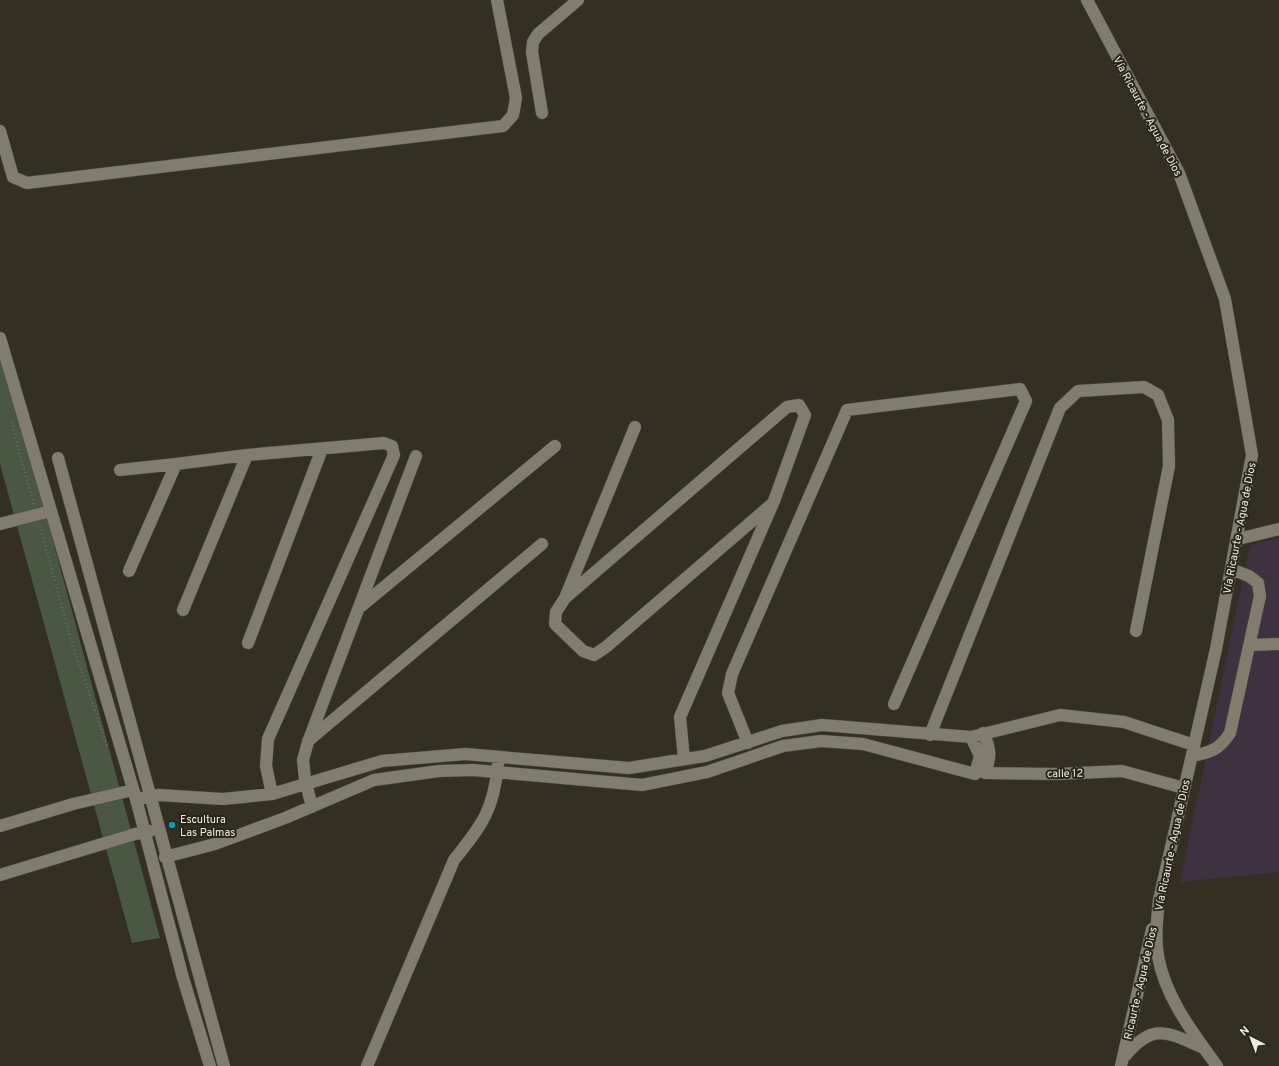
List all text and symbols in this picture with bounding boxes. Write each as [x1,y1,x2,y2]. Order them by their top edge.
street label: Vía Ricaurte - Agua de Dios [1110,54,1185,179]
street label: Vía Ricaurte - Agua de Dios [1220,461,1260,595]
street label: calle 12 [1047,767,1083,781]
street label: Vía Ricaurte - Agua de Dios [1152,778,1194,912]
place label: Escultura Las Palmas [180,813,235,840]
marker: Escultura Las Palmas [167,820,177,830]
street label: Ricaurte - Agua de Dios [1121,925,1161,1041]
north arrow [1231,1018,1271,1058]
text: N [1237,1023,1253,1039]

